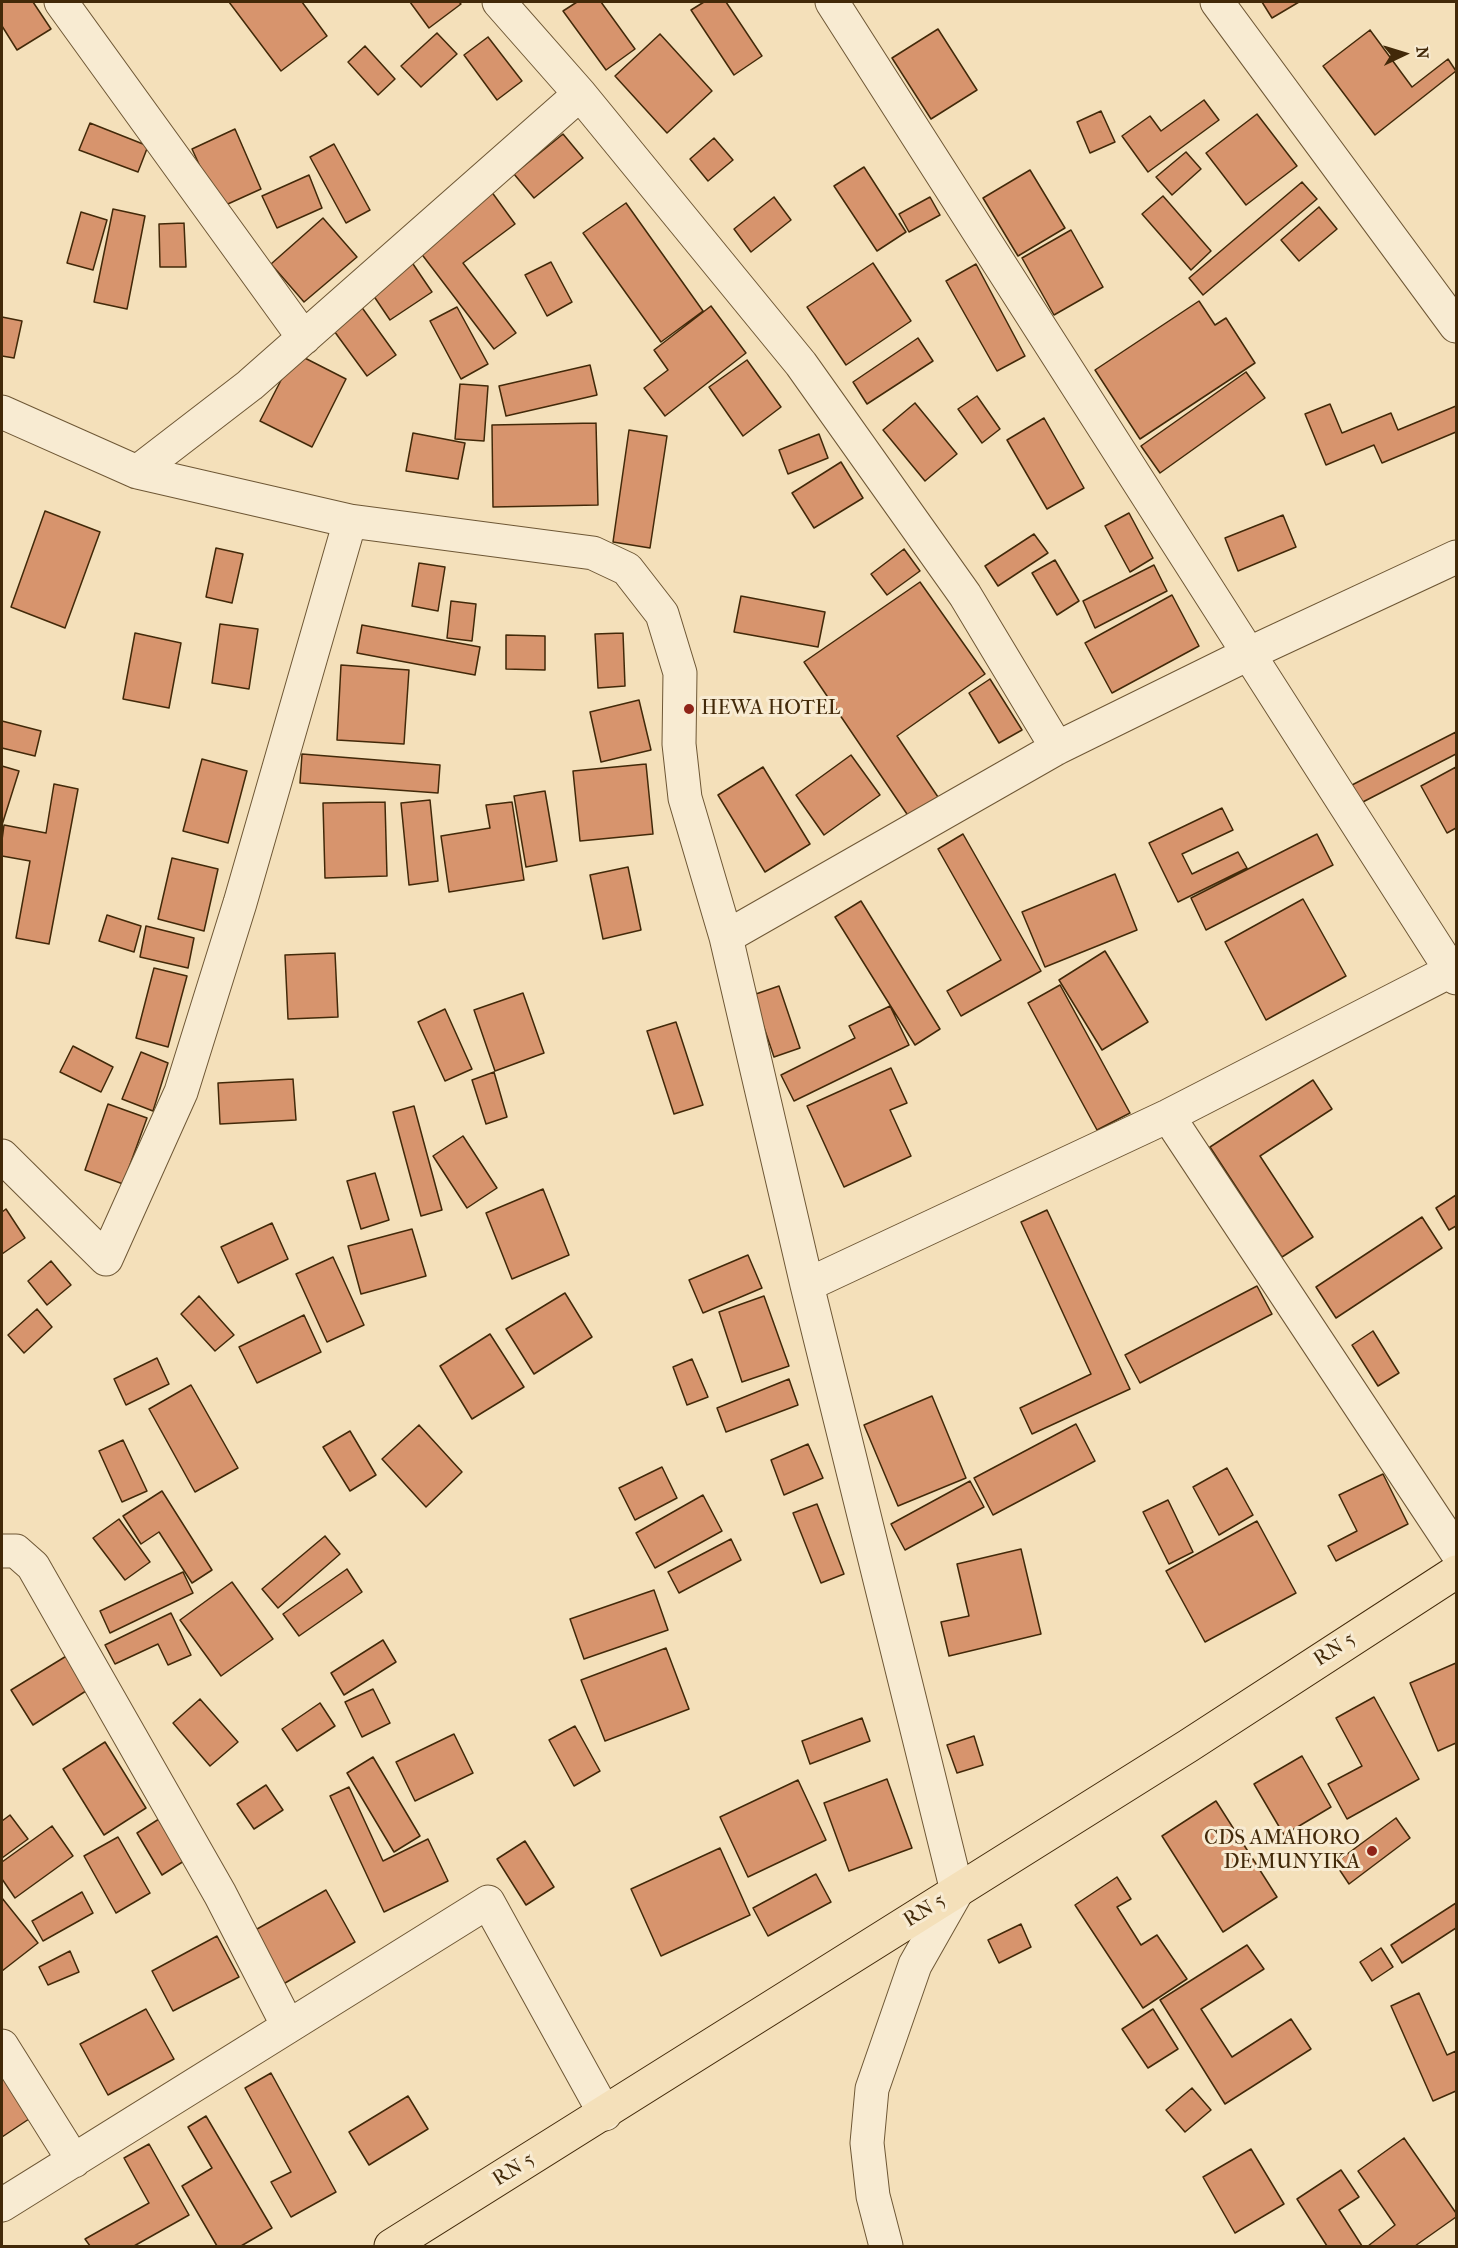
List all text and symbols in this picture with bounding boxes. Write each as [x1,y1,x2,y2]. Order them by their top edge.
north arrow [1374,24,1434,84]
text: N [1413,46,1432,59]
place label: HEWA HOTEL [701,696,840,722]
marker: HEWA HOTEL [682,702,696,716]
street label: RN 5 [1309,1627,1361,1673]
place label: CDS AMAHORO DE MUNYIKA [1204,1826,1360,1876]
marker: CDS AMAHORO DE MUNYIKA [1365,1844,1379,1858]
street label: RN 5 [899,1888,951,1934]
street label: RN 5 [488,2147,540,2193]

